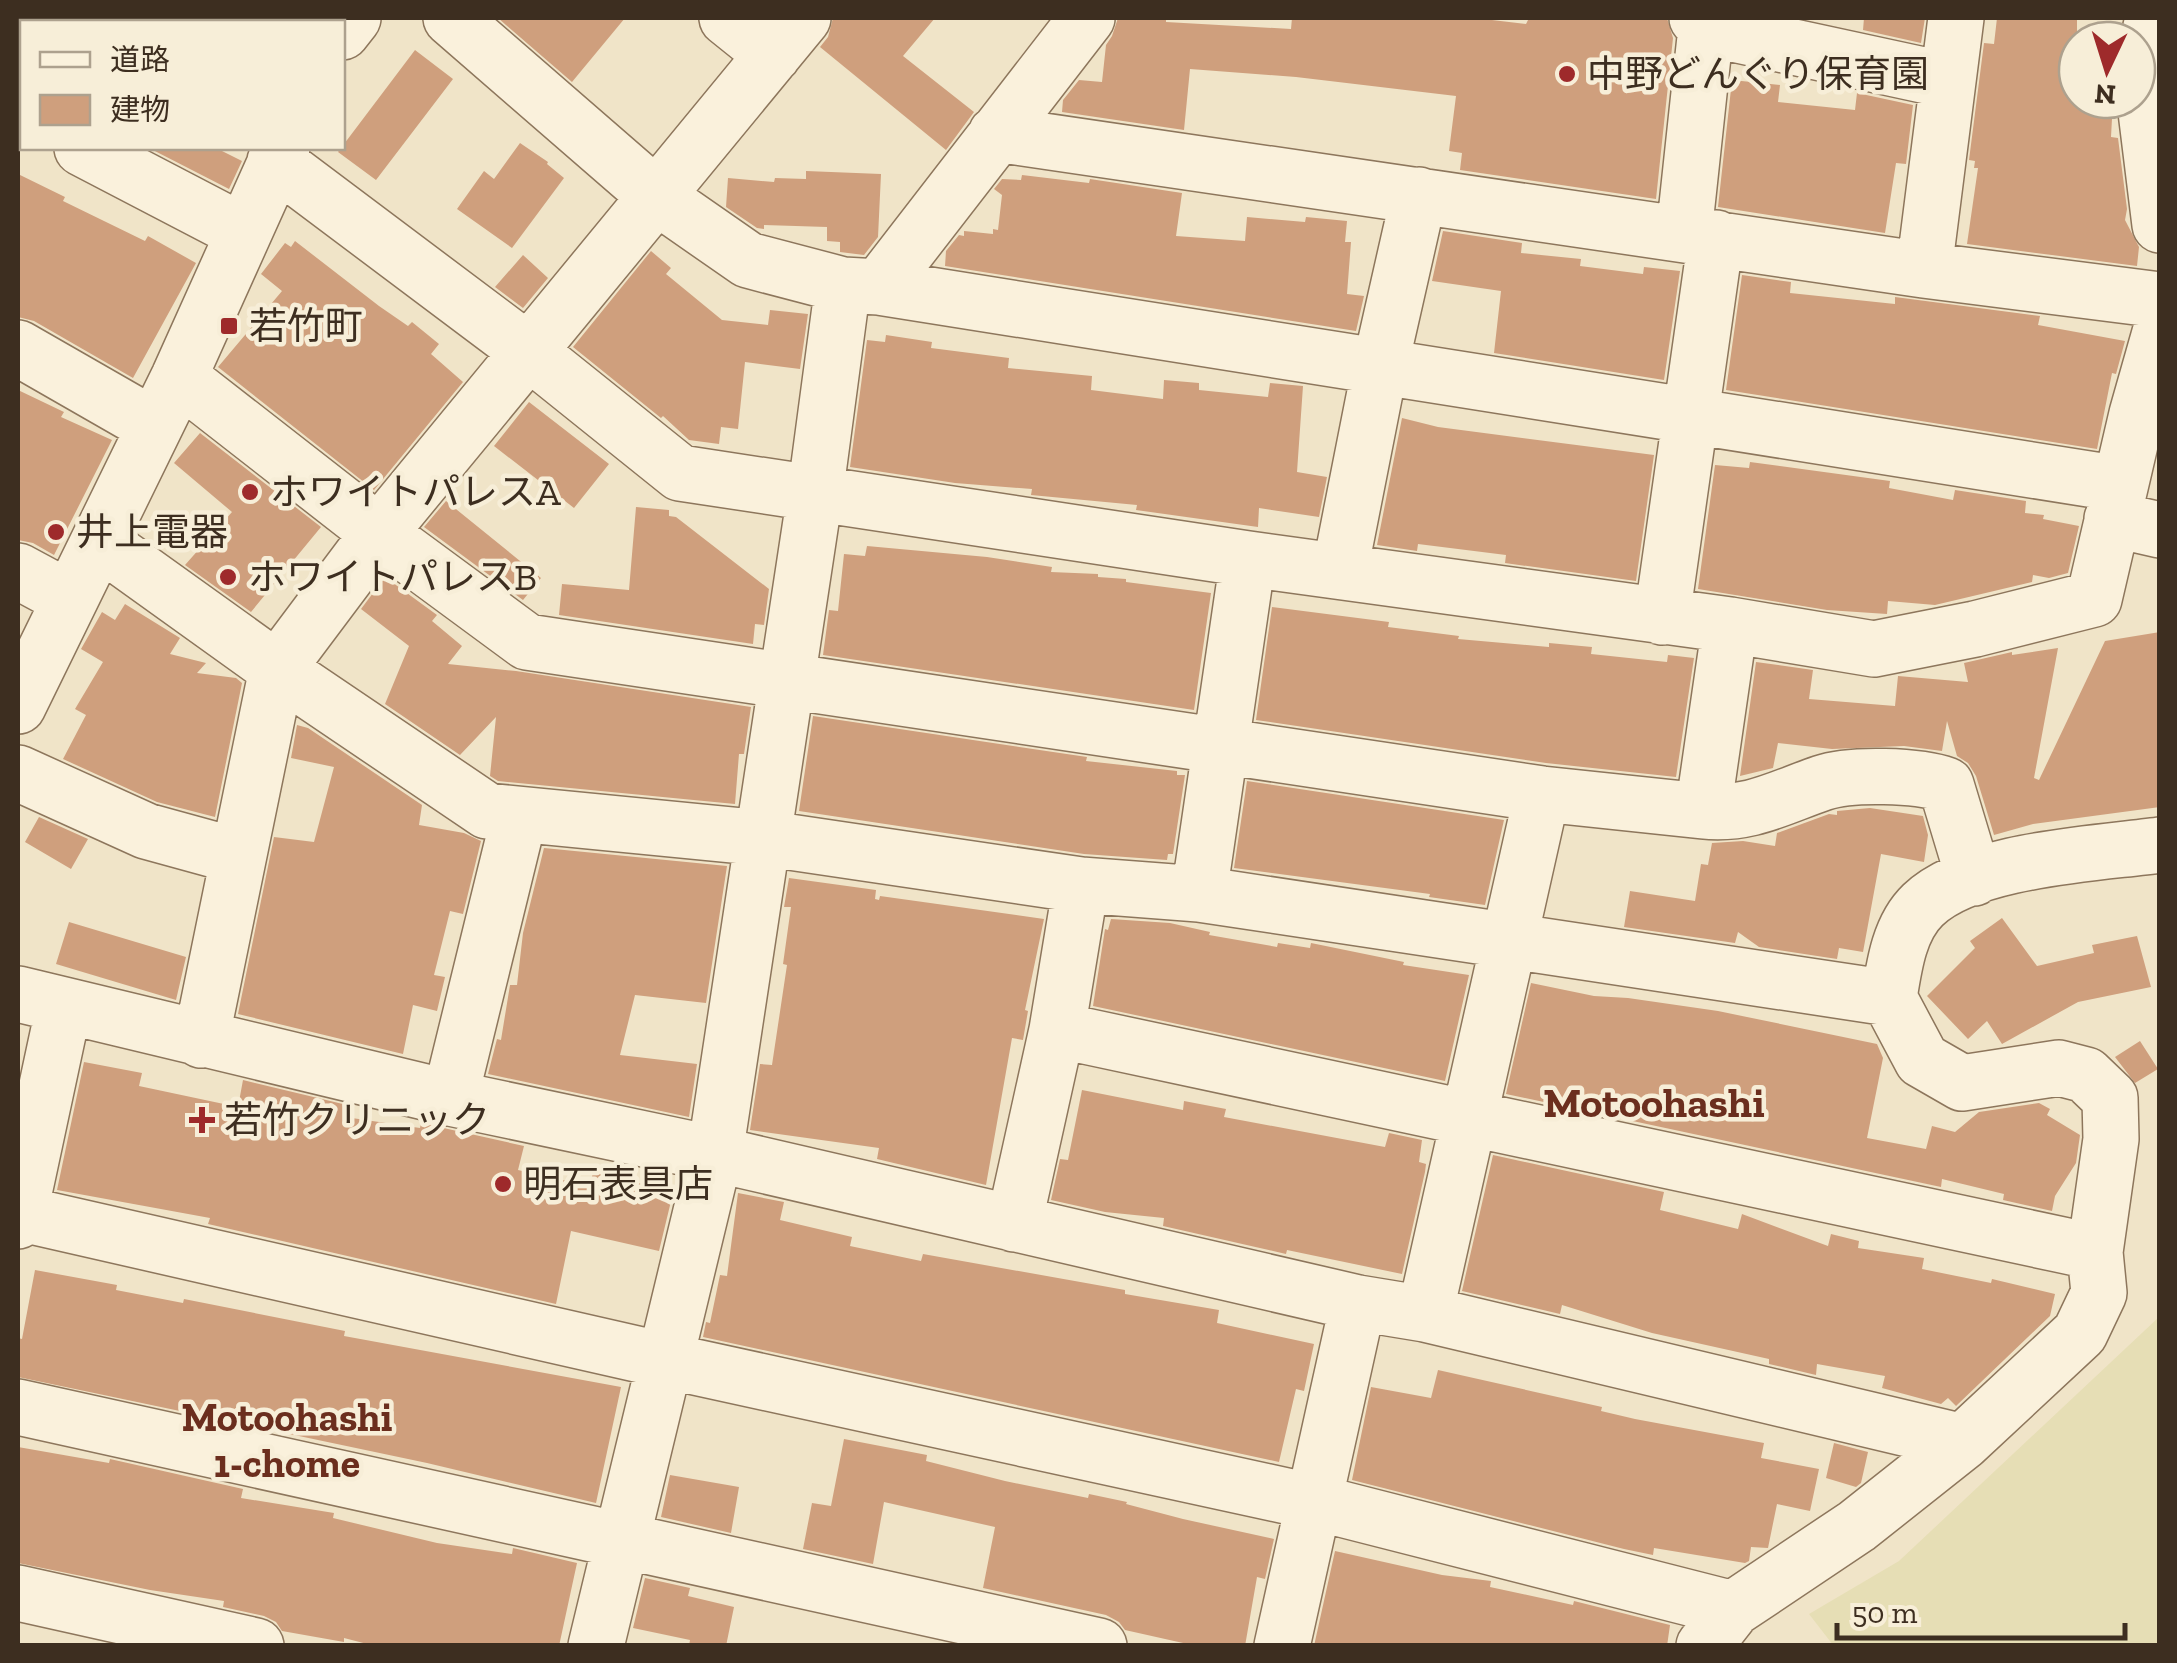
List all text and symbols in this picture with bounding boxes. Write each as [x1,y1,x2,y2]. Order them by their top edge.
legend [20,20,345,150]
north arrow [2057,20,2157,120]
text: 道路 [110,42,170,78]
place label: 中野どんぐり保育園 [1587,51,1929,97]
marker: 中野どんぐり保育園 [1556,63,1578,85]
text: N [2094,77,2117,112]
text: 建物 [110,92,170,128]
place label: 若竹町 [249,303,363,349]
marker: 若竹町 [218,315,240,337]
place label: ホワイトパレスA [270,469,561,515]
marker: ホワイトパレスA [239,481,261,503]
place label: 井上電器 [76,509,228,555]
marker: 井上電器 [45,521,67,543]
place label: ホワイトパレスB [248,554,537,600]
marker: ホワイトパレスB [217,566,239,588]
district label: Motoohashi [1543,1077,1765,1128]
place label: 若竹クリニック [224,1097,490,1143]
marker: 若竹クリニック [189,1107,215,1133]
place label: 明石表具店 [523,1161,713,1207]
marker: 明石表具店 [492,1173,514,1195]
district label: Motoohashi 1-chome [182,1393,393,1487]
scale bar [1837,1578,2124,1640]
text: 50 m [1852,1595,1917,1631]

